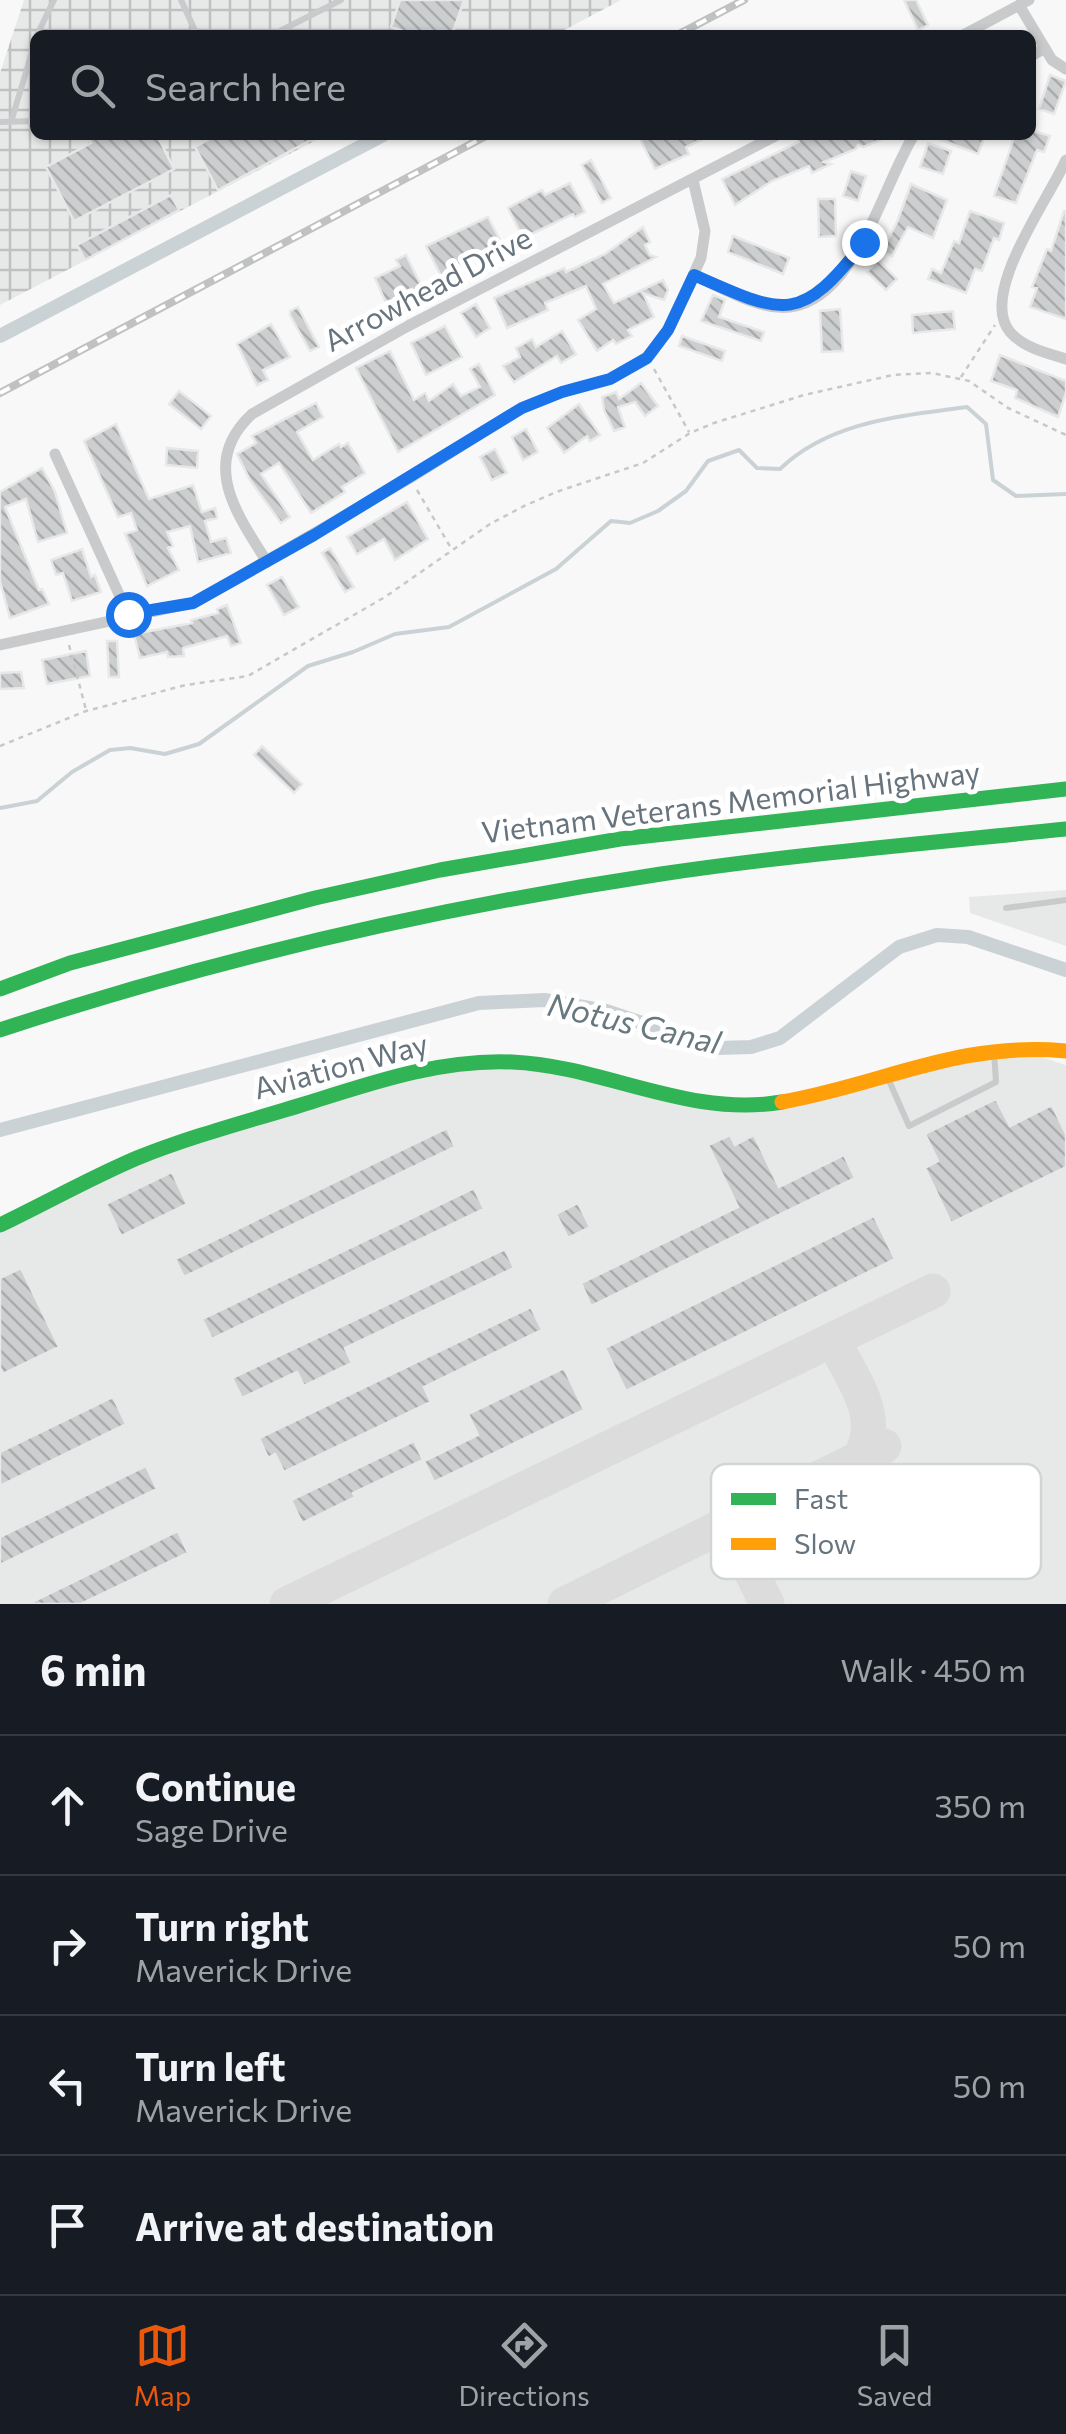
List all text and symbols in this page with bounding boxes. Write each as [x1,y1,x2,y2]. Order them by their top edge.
search box [30,30,1036,140]
icon: search [65,58,120,113]
text: Search here [145,62,346,109]
street label: Arrowhead Drive [317,218,537,358]
route end [842,220,888,266]
route start [106,592,152,638]
street label: Vietnam Veterans Memorial Highway [479,752,982,849]
water label: Notus Canal [544,983,726,1062]
street label: Aviation Way [249,1024,432,1106]
legend [711,1464,1041,1579]
text: Fast [794,1481,848,1515]
text: Slow [794,1526,856,1560]
text: 6 min [40,1643,147,1695]
text: Walk · 450 m [841,1649,1026,1689]
text: Continue [135,1762,296,1809]
icon: ahead [40,1778,95,1833]
text: 350 m [934,1785,1026,1825]
text: Sage Drive [135,1809,288,1849]
text: Turn right [135,1902,309,1949]
icon: right [40,1918,95,1973]
text: 50 m [953,1925,1026,1965]
text: Maverick Drive [135,1949,352,1989]
text: Turn left [135,2042,286,2089]
icon: left [40,2058,95,2113]
text: 50 m [953,2065,1026,2105]
text: Maverick Drive [135,2089,352,2129]
icon: arrive [40,2198,95,2253]
text: Arrive at destination [135,2202,494,2249]
tab: Map [134,2318,191,2412]
tab: Directions [458,2318,590,2412]
tab: Saved [857,2318,932,2412]

